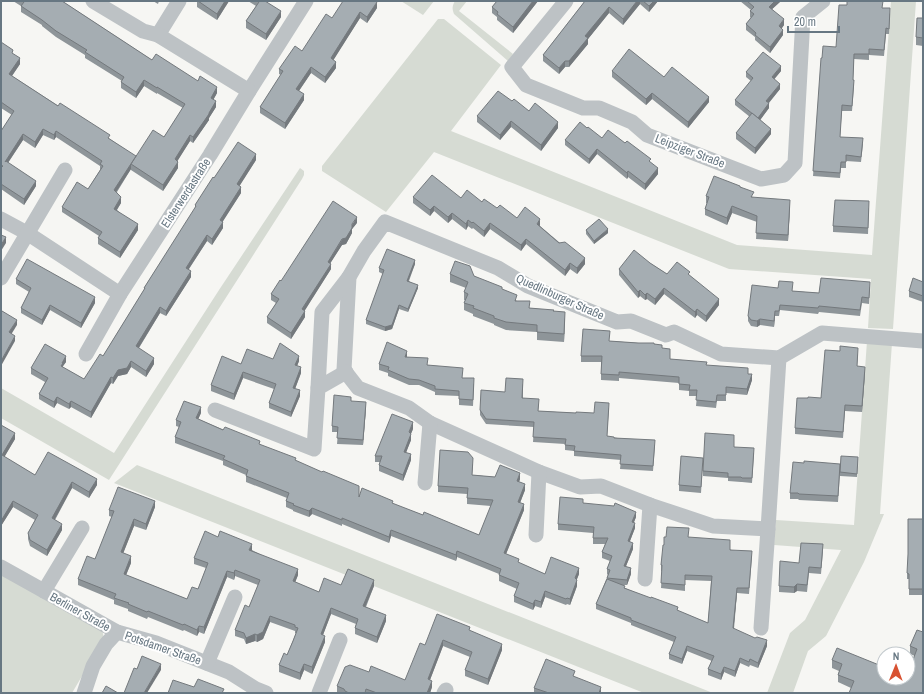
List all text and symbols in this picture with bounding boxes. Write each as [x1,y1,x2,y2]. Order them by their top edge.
scale bar [788,8,839,34]
text: 20 m [794,14,816,30]
street label: Leipziger Straße [653,130,727,172]
street label: Elsterwerdastraße [158,155,214,231]
street label: Quedlinburger Straße [513,270,607,324]
street label: Berliner Straße [47,589,113,635]
street label: Potsdamer Straße [123,627,203,669]
north arrow [876,646,916,686]
text: N [893,649,900,663]

